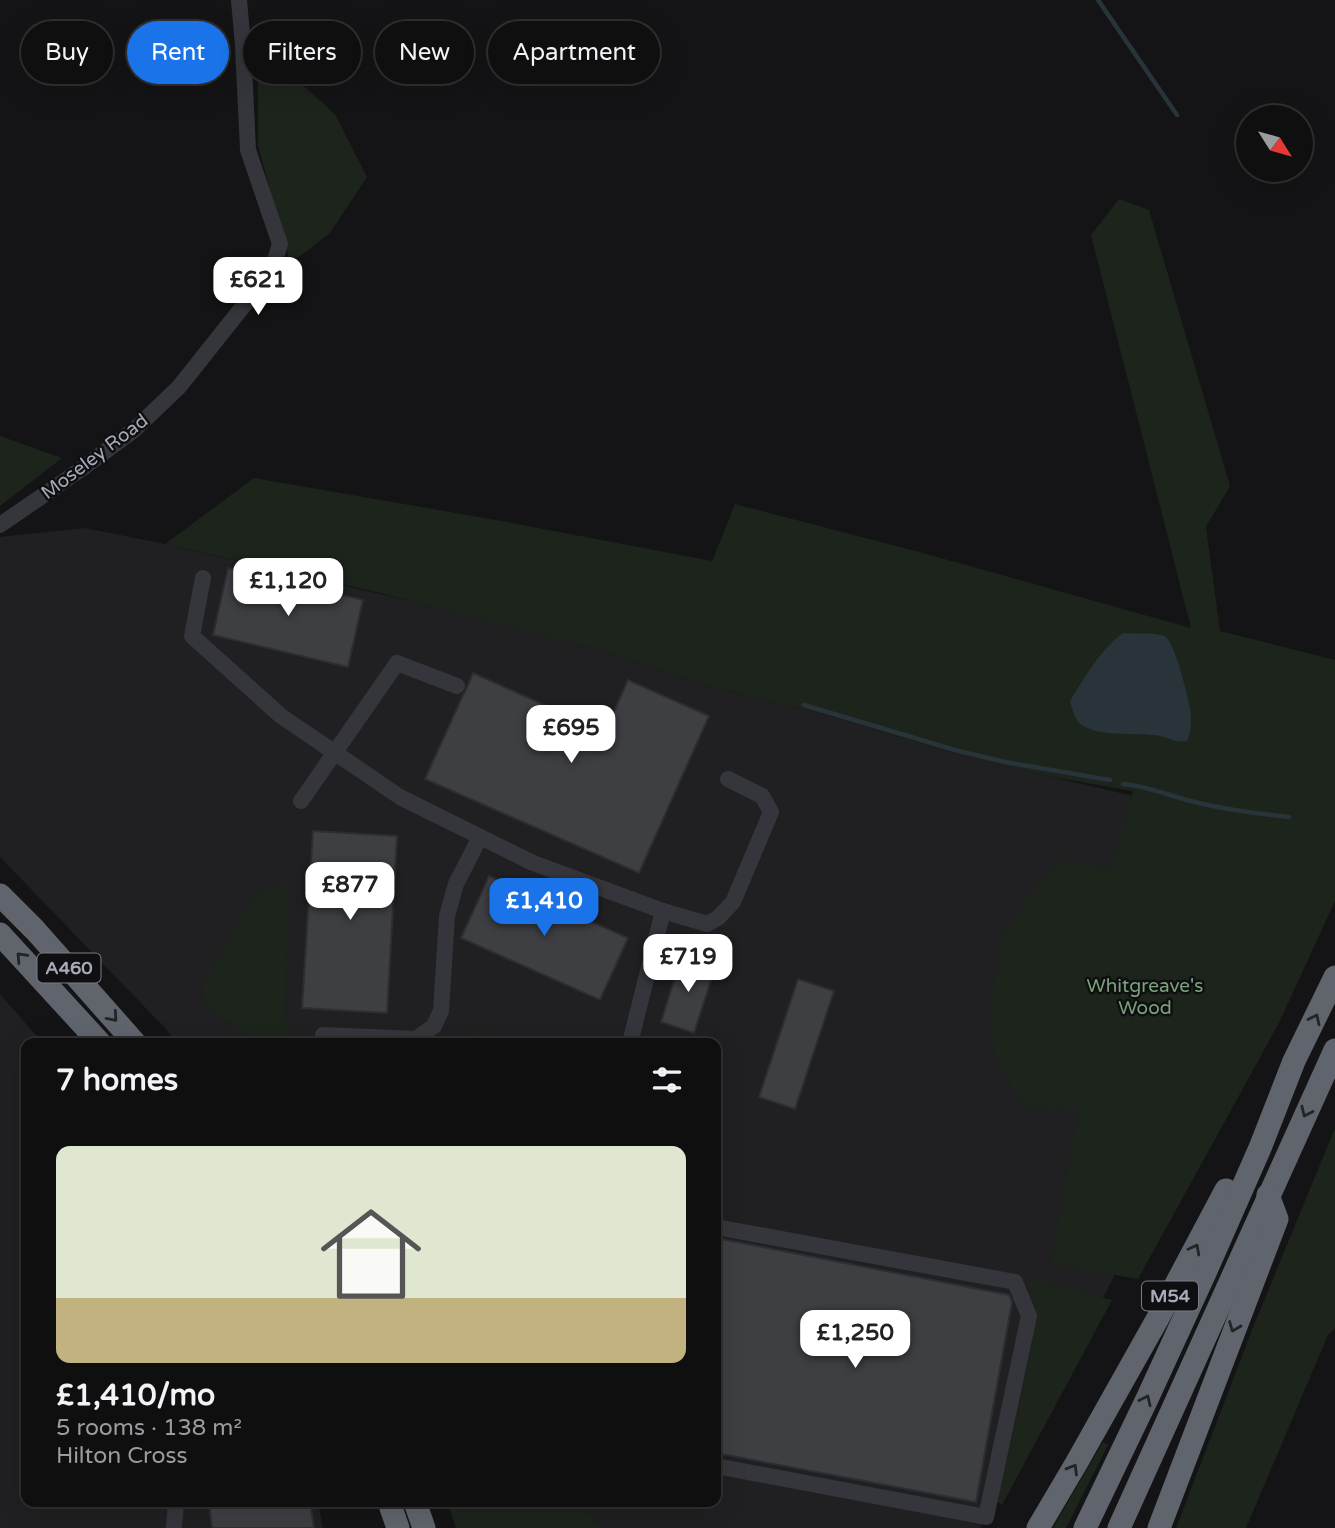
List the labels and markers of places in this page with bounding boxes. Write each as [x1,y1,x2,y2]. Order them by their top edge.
pin: £621 [217,258,299,317]
pin: £1,120 [231,558,345,618]
pin: £695 [530,706,612,765]
pin: £877 [309,862,391,922]
pin: £1,410 [487,878,601,938]
pin: £719 [647,934,729,994]
pin: £1,250 [798,1310,912,1370]

